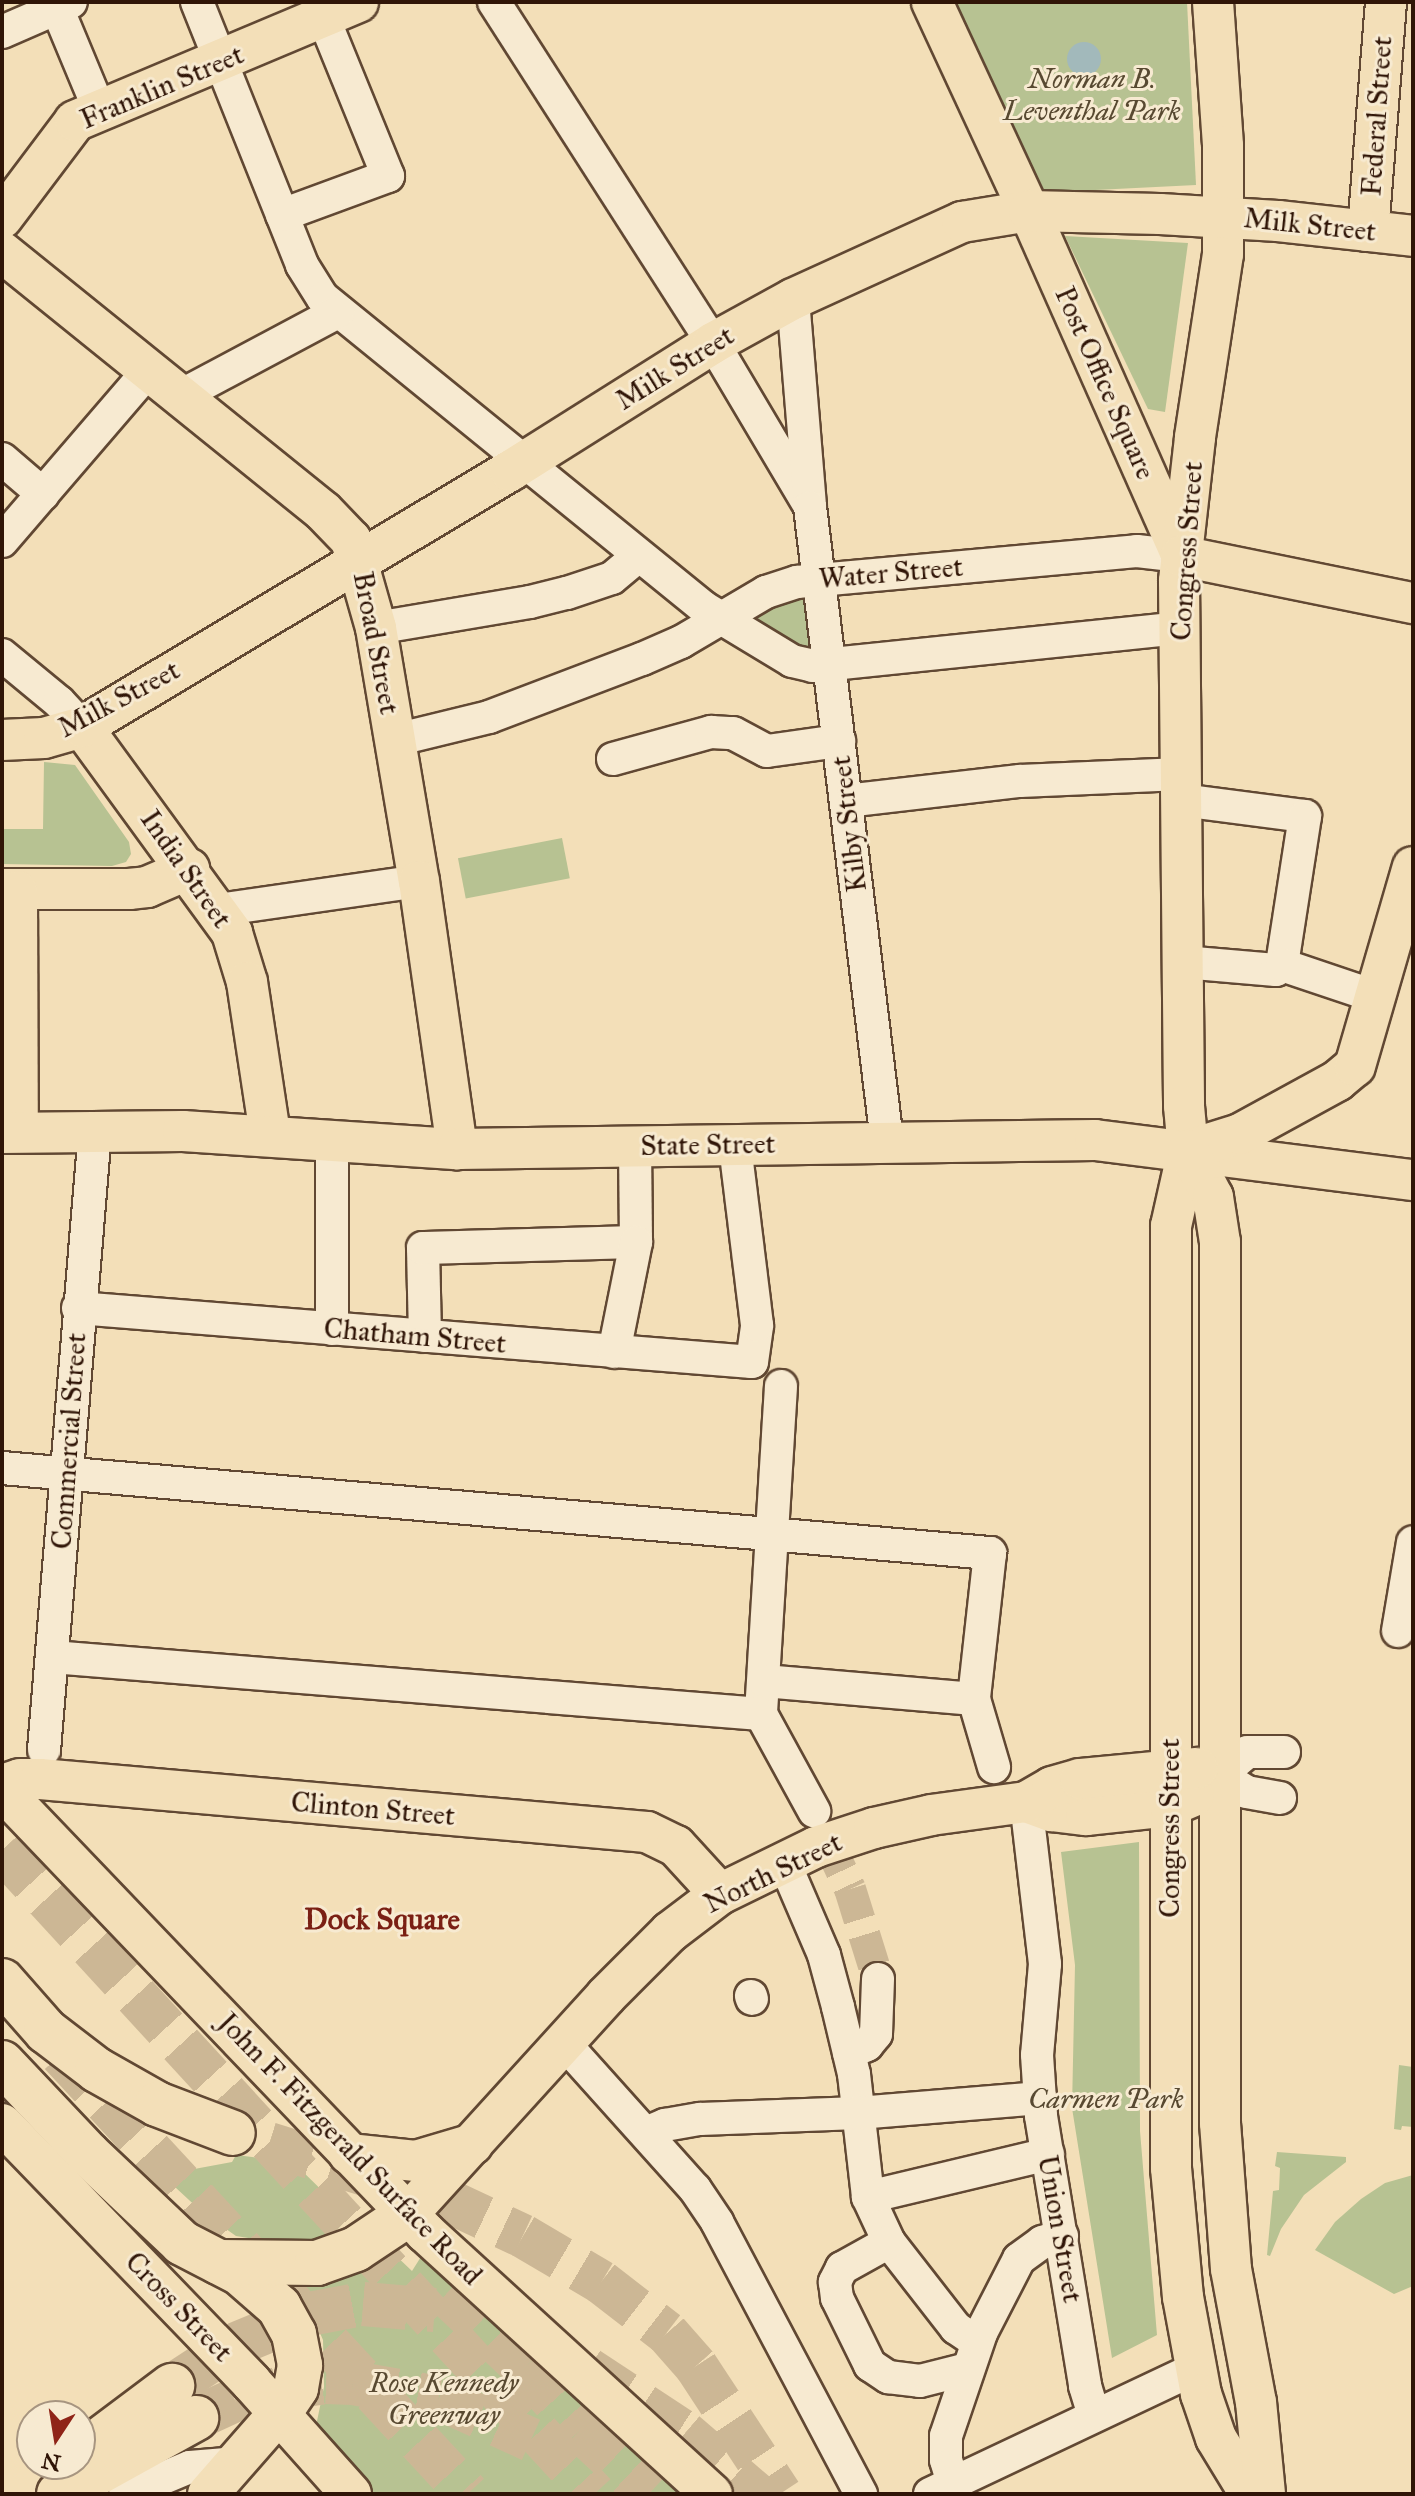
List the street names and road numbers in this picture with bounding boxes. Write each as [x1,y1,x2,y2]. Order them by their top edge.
street label: Federal Street [1355,35,1399,197]
street label: Franklin Street [75,38,249,136]
street label: Milk Street [1242,201,1378,249]
street label: Post Office Square [1048,282,1162,484]
street label: Milk Street [610,319,740,417]
street label: Congress Street [1164,460,1210,642]
street label: Water Street [817,550,965,596]
street label: Broad Street [346,569,406,717]
street label: Milk Street [53,653,185,745]
street label: Kilby Street [824,754,874,894]
street label: India Street [133,804,239,934]
street label: State Street [640,1127,776,1163]
street label: Chatham Street [322,1311,508,1361]
street label: Commercial Street [45,1332,93,1550]
street label: Congress Street [1153,1738,1187,1918]
street label: Clinton Street [290,1785,456,1833]
street label: North Street [699,1825,847,1921]
street label: John F. Fitzgerald Surface Road [211,2006,489,2292]
street label: Union Street [1030,2153,1090,2305]
street label: Cross Street [118,2245,240,2369]

